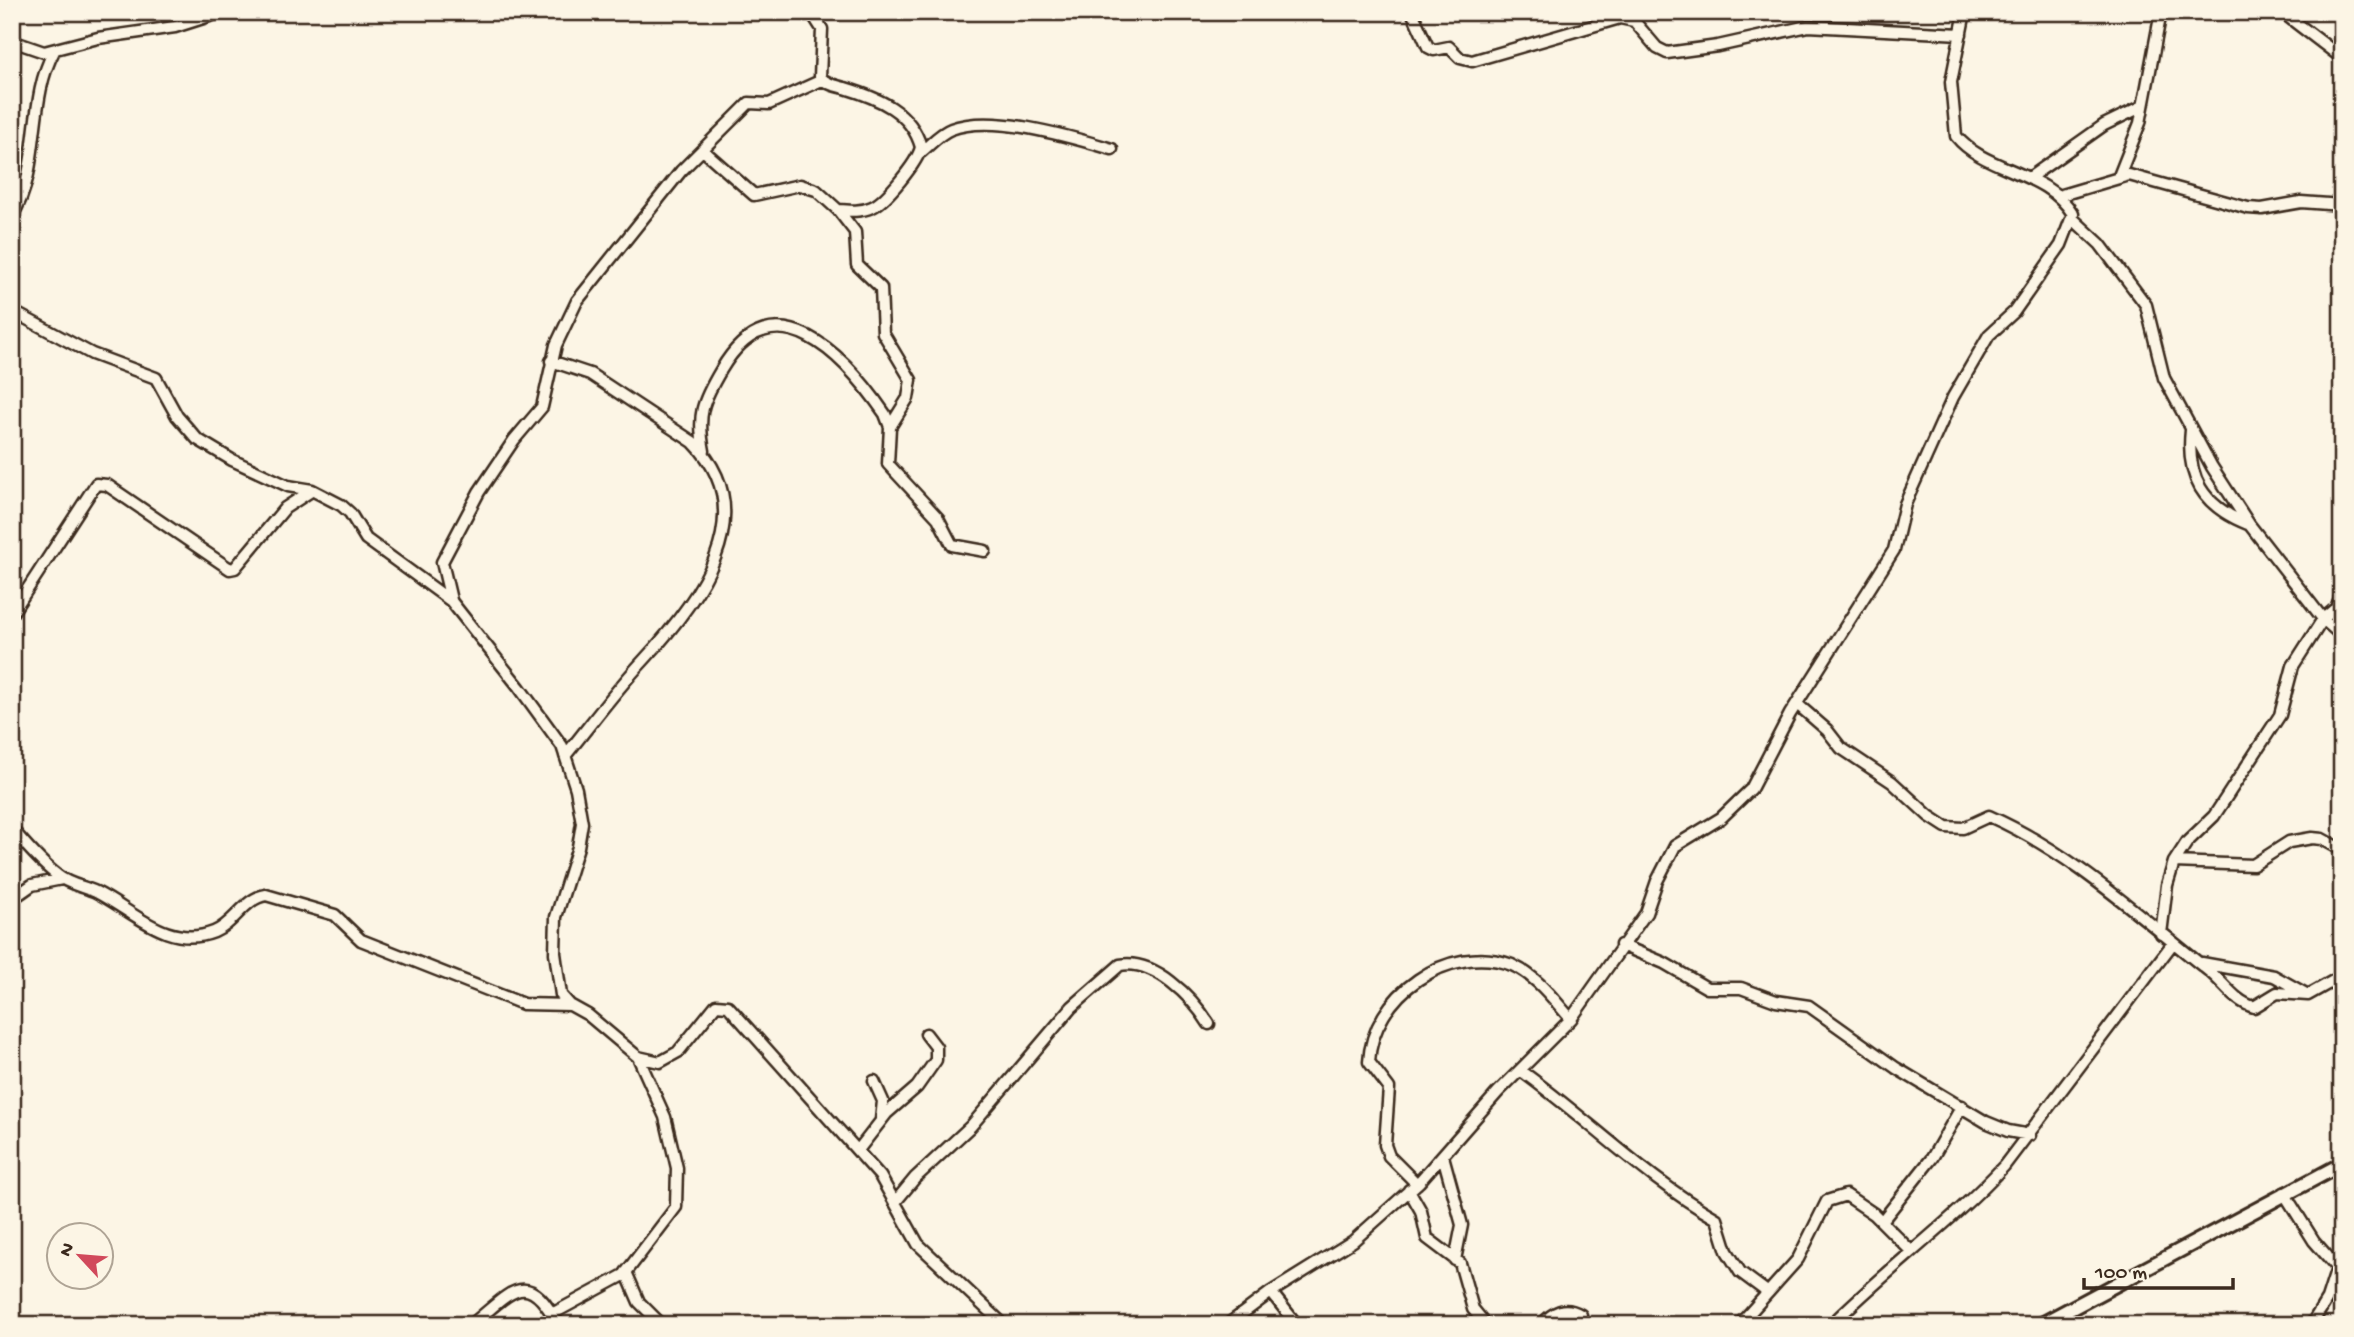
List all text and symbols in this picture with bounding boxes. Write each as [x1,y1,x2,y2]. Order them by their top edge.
north arrow [46,1222,116,1292]
text: N [55,1239,81,1261]
scale bar [2084,1246,2233,1290]
text: 100 m [2094,1262,2147,1287]

